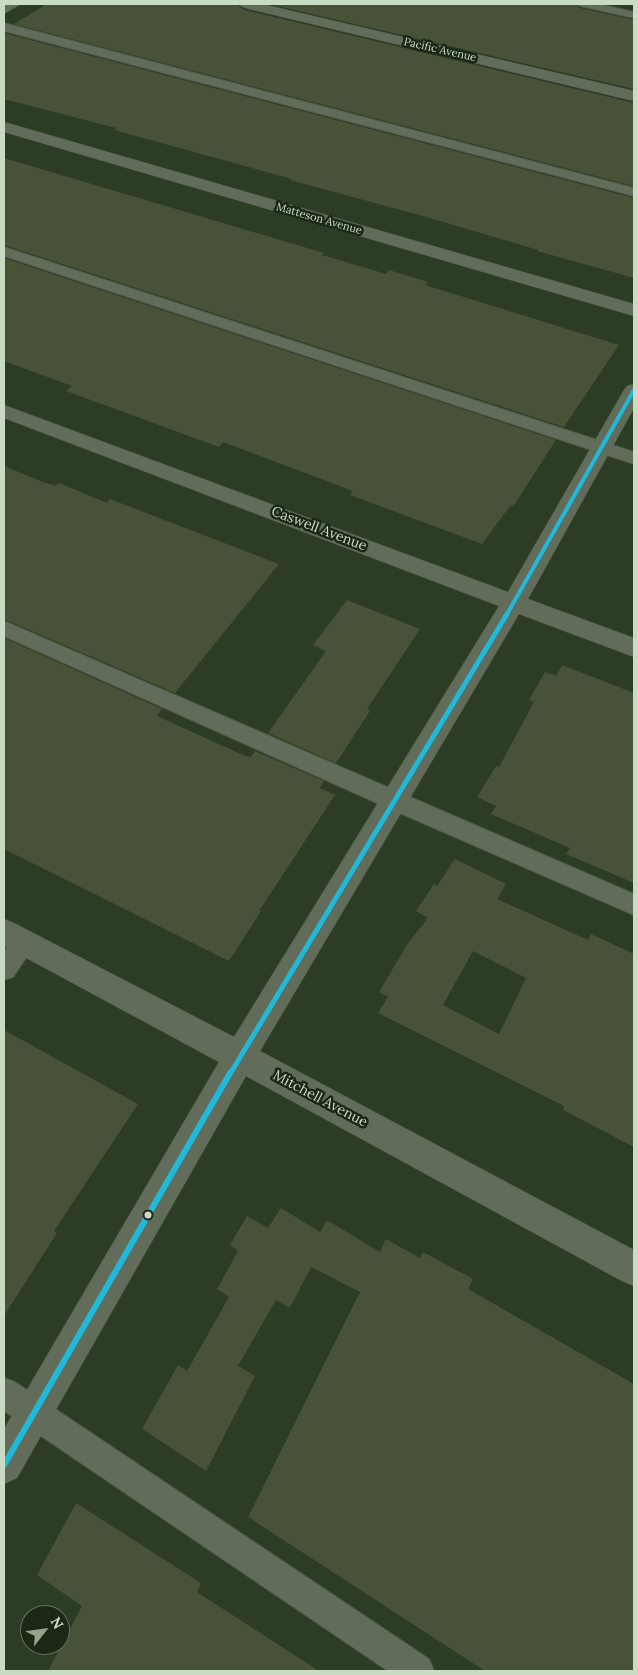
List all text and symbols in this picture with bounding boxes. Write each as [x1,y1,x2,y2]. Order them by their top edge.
street label: Pacific Avenue [402,35,478,65]
street label: Matteson Avenue [275,200,363,238]
street label: Caswell Avenue [269,503,369,555]
street label: Mitchell Avenue [270,1067,370,1131]
unlabelled marker [143,1210,153,1220]
north arrow [20,1605,70,1655]
text: N [47,1614,68,1632]

